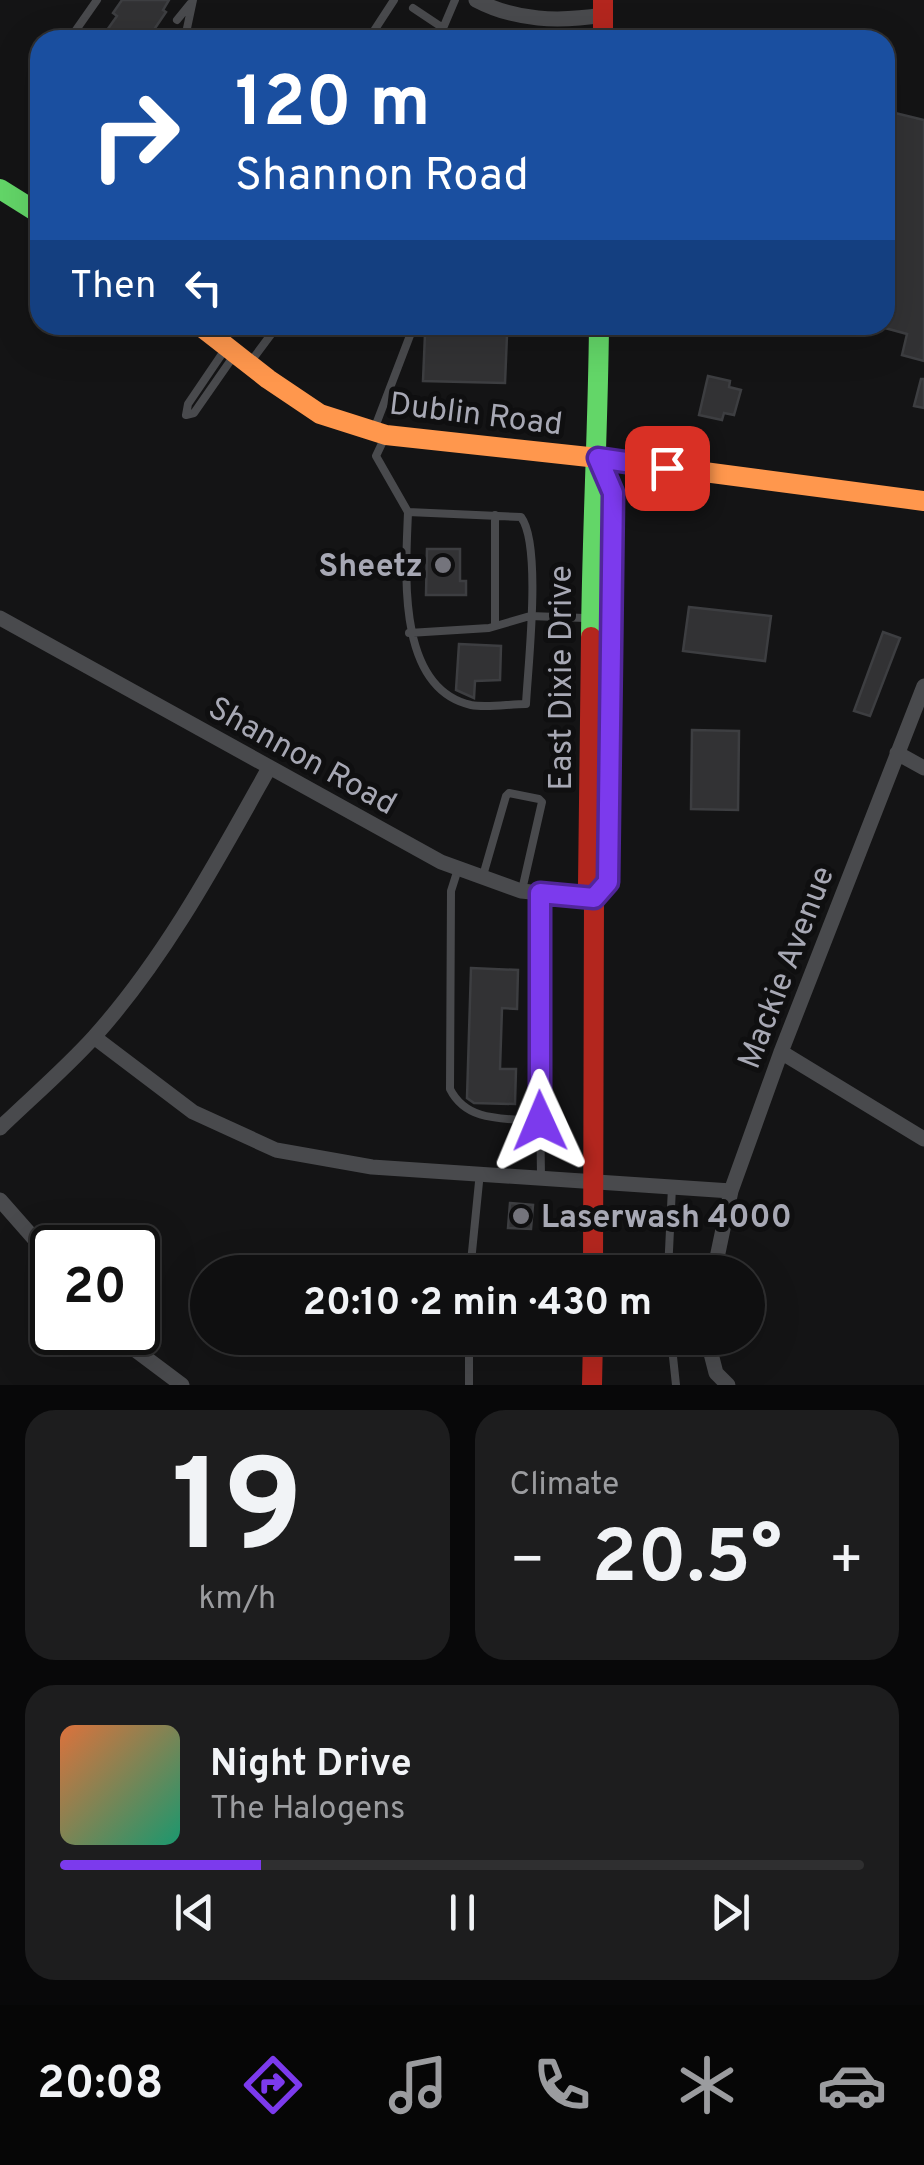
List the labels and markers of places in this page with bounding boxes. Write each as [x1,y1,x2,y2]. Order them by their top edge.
pin [625,426,710,511]
place label: Sheetz [319,548,423,588]
marker: Sheetz [432,554,454,576]
place label: Laserwash 4000 [541,1199,792,1239]
marker: Laserwash 4000 [510,1205,532,1227]

